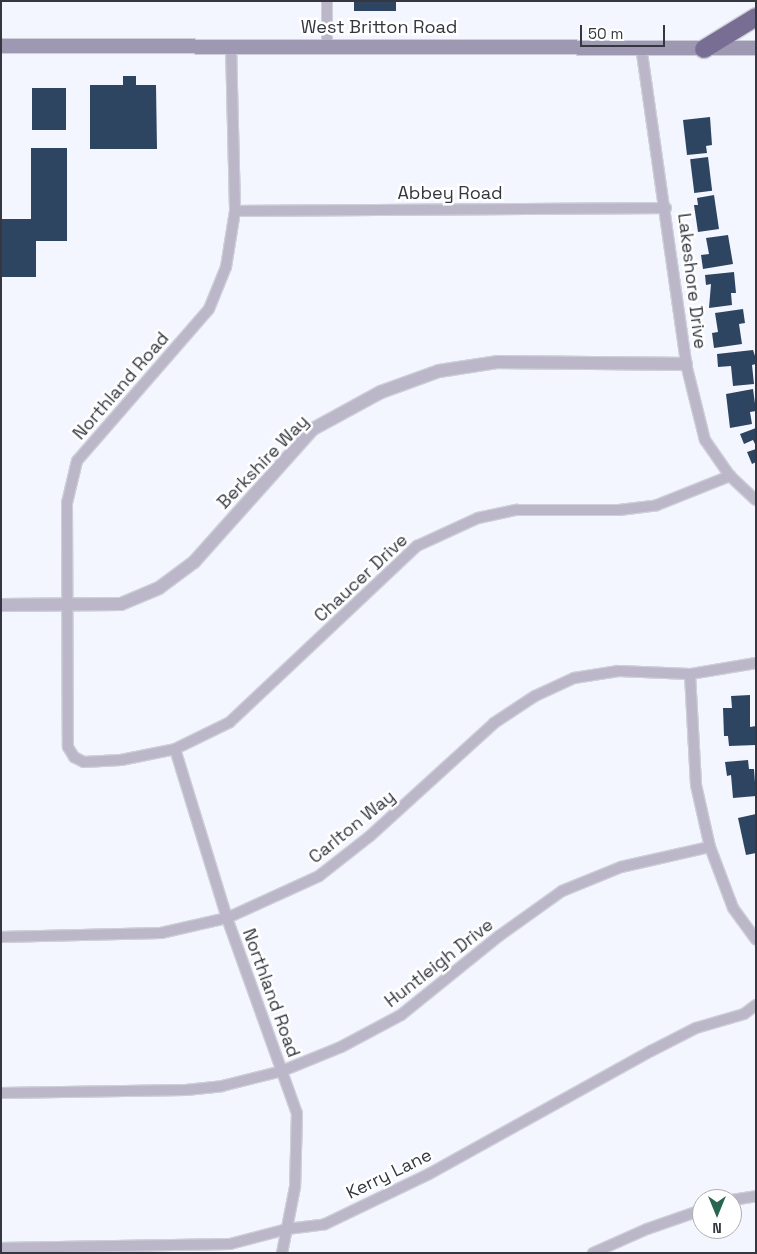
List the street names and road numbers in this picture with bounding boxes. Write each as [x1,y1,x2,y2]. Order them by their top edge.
street label: West Britton Road [301,16,457,38]
street label: Abbey Road [397,182,503,204]
street label: Lakeshore Drive [673,212,711,350]
street label: Northland Road [68,328,174,444]
street label: Berkshire Way [213,411,313,513]
street label: Chaucer Drive [310,529,412,627]
street label: Carlton Way [305,786,399,868]
street label: Huntleigh Drive [380,914,498,1012]
street label: Northland Road [238,926,304,1060]
street label: Kerry Lane [343,1144,435,1204]

